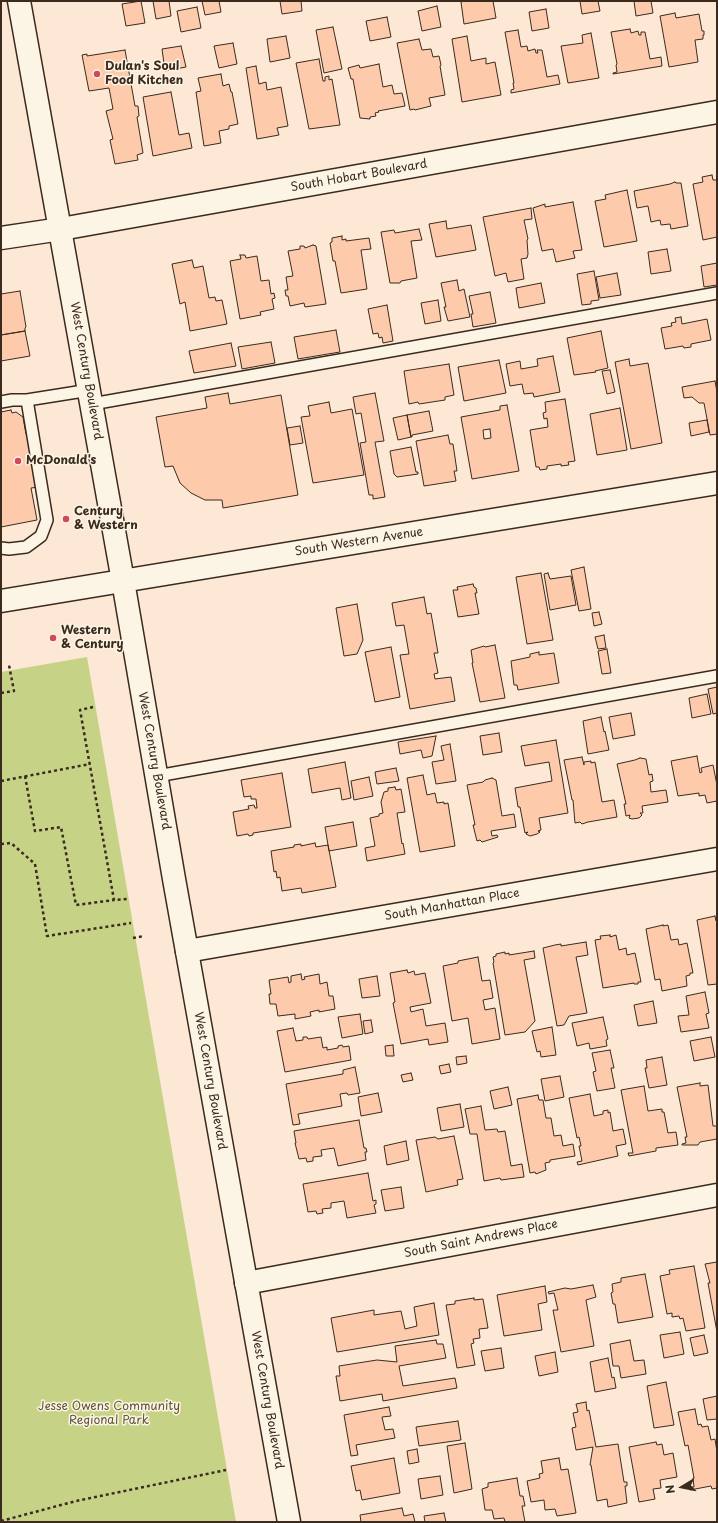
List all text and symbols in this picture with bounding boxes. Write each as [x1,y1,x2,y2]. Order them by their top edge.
place label: Dulan's Soul Food Kitchen [105,60,183,88]
marker: Dulan's Soul Food Kitchen [92,69,102,79]
street label: South Hobart Boulevard [290,157,428,195]
street label: West Century Boulevard [67,301,105,441]
place label: McDonald's [26,454,96,468]
marker: McDonald's [13,456,23,466]
place label: Century & Western [74,505,138,533]
marker: Century & Western [61,514,71,524]
street label: South Western Avenue [294,525,424,559]
place label: Western & Century [61,624,124,652]
marker: Western & Century [48,633,58,643]
street label: West Century Boulevard [135,691,173,831]
street label: South Manhattan Place [383,886,521,924]
street label: West Century Boulevard [191,1011,229,1151]
street label: South Saint Andrews Place [403,1217,559,1261]
street label: West Century Boulevard [248,1330,286,1470]
park label: Jesse Owens Community Regional Park [38,1400,180,1428]
north arrow [662,1467,702,1507]
text: N [661,1483,679,1495]

